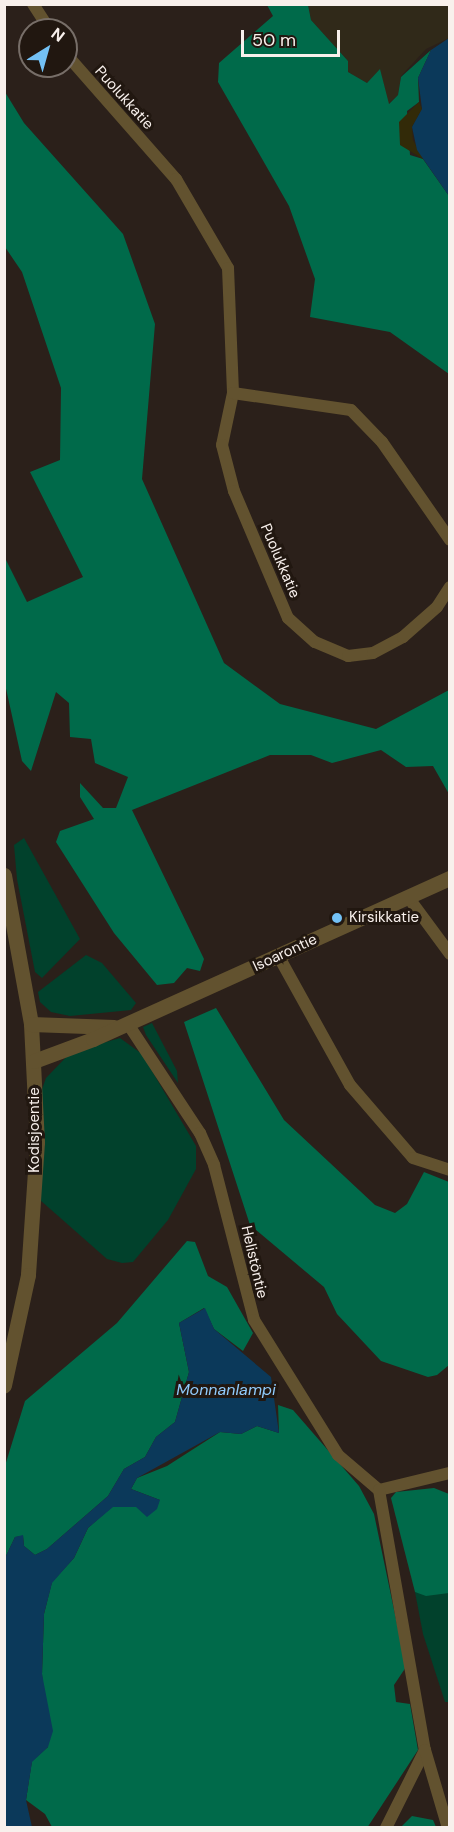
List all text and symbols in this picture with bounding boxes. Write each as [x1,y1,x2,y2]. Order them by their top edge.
north arrow [18,18,78,78]
scale bar [244,18,343,56]
text: N [47,23,69,47]
text: 50 m [252,28,296,52]
street label: Puolukkatie [91,63,157,133]
street label: Puolukkatie [256,521,304,601]
place label: Kirsikkatie [349,909,419,927]
marker: Kirsikkatie [330,911,344,925]
street label: Isoarontie [250,930,320,976]
street label: Kodisjoentie [26,1087,44,1173]
street label: Helistöntie [237,1224,271,1300]
water label: Monnanlampi [176,1380,276,1400]

